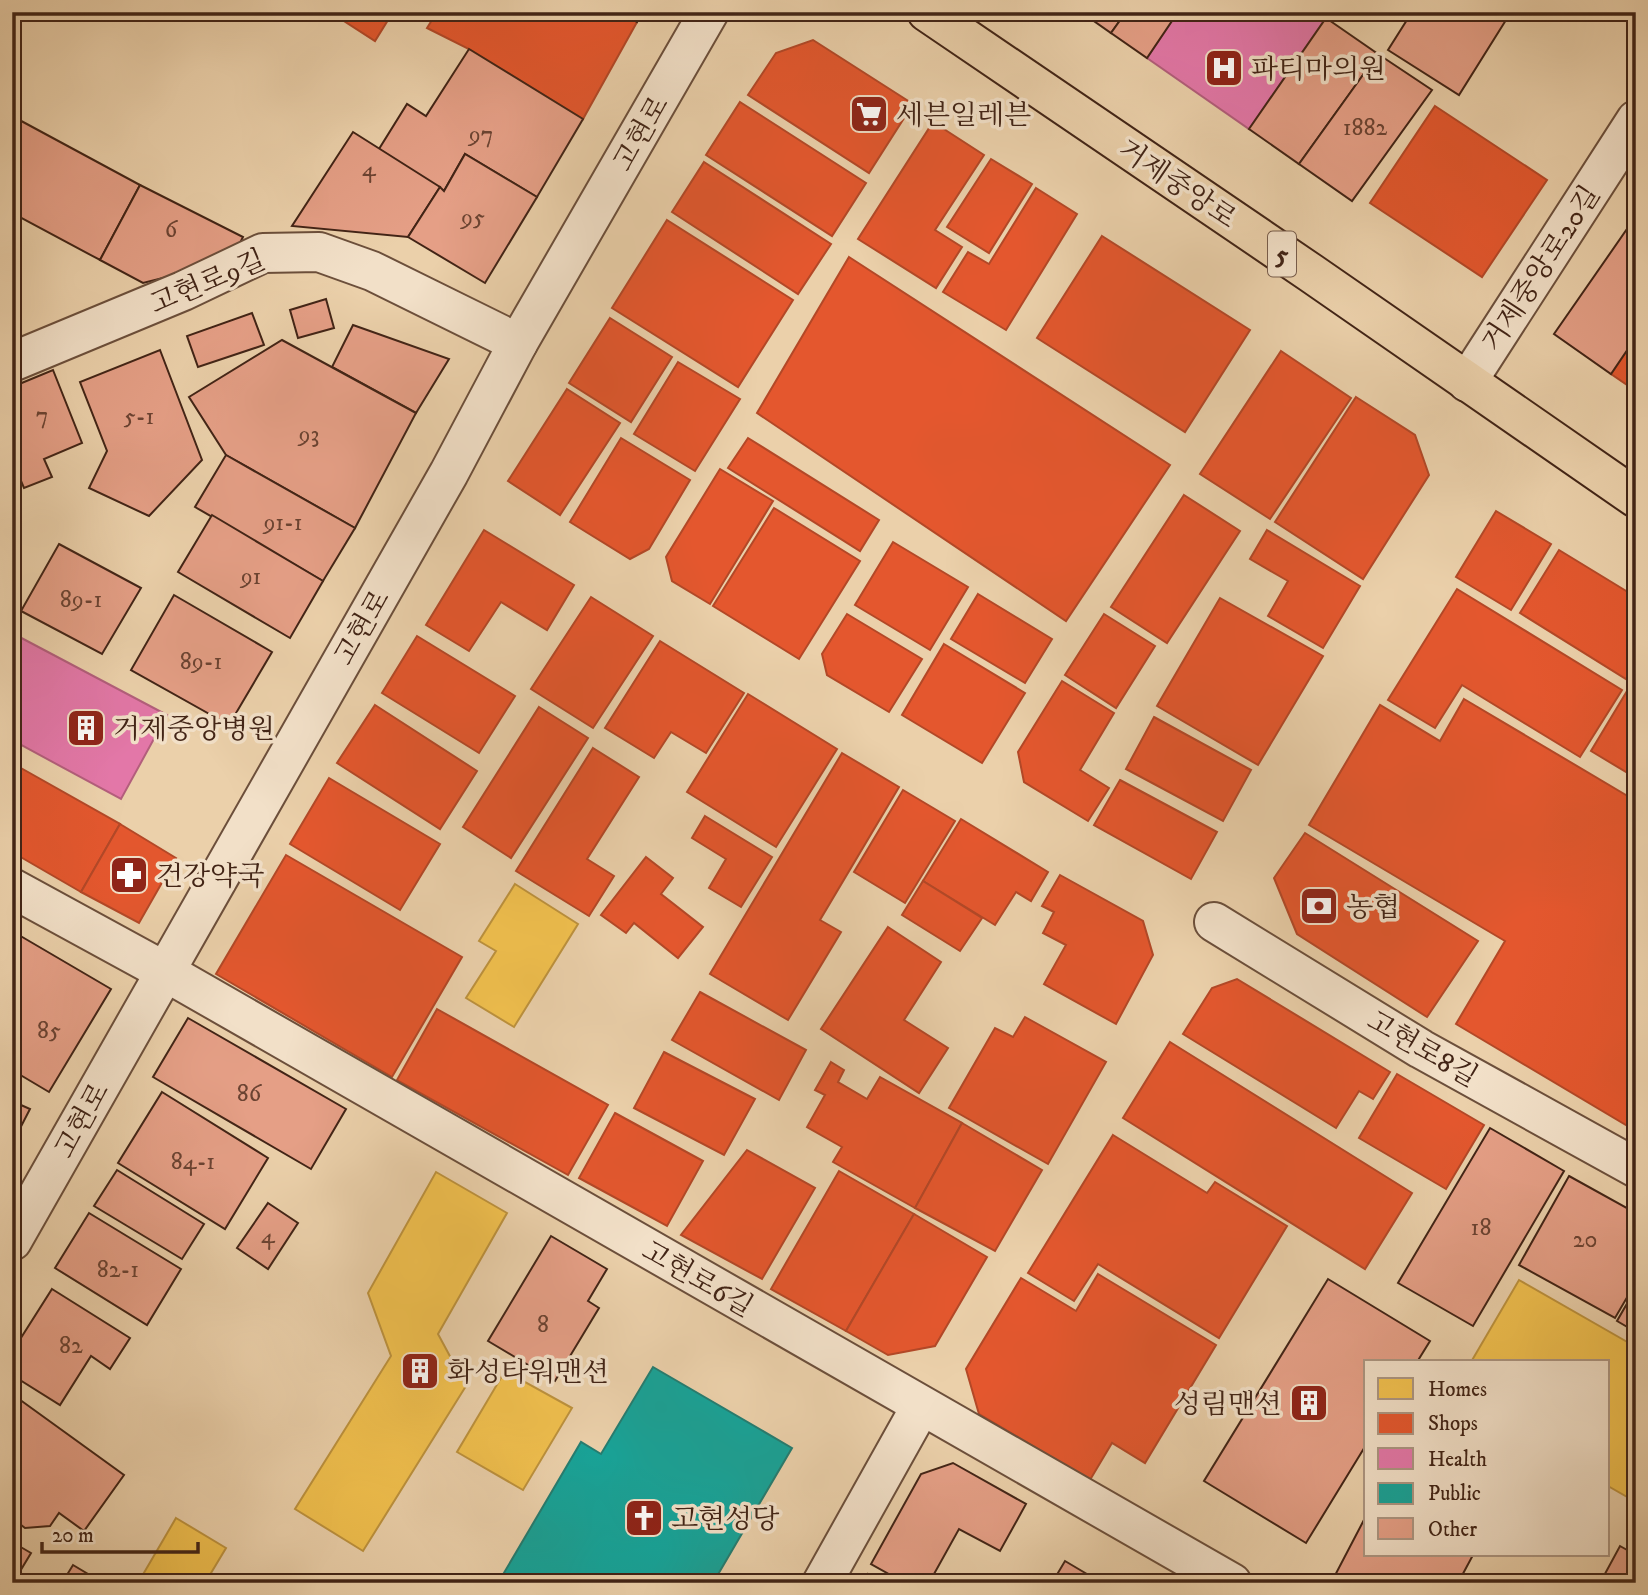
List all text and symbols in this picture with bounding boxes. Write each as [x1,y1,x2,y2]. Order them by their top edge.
hospital icon: 파티마의원 [1203,47,1245,89]
place label: 파티마의원 [1251,52,1386,87]
street label: 고현로 [606,90,677,178]
supermarket icon: 세븐일레븐 [848,93,890,135]
place label: 세븐일레븐 [896,98,1031,133]
house number: 1882 [1343,113,1388,143]
house number: 97 [468,120,493,150]
street label: 거제중앙로 [1111,132,1243,237]
house number: 4 [362,154,377,184]
street label: 거제중앙로20길 [1475,179,1608,358]
house number: 95 [460,203,485,233]
house number: 6 [165,215,179,245]
road number: 5 [1268,232,1296,276]
street label: 고현로9길 [145,242,271,322]
house number: 7 [36,401,48,431]
house number: 5-1 [124,402,154,432]
house number: 93 [298,420,319,450]
house number: 91-1 [262,508,303,538]
house number: 91 [240,562,261,592]
street label: 고현로 [327,584,398,672]
house number: 89-1 [60,585,102,615]
house number: 89-1 [180,647,222,677]
building icon: 거제중앙병원 [65,707,107,749]
place label: 거제중앙병원 [113,712,275,747]
pharmacy icon: 건강약국 [108,854,150,896]
place label: 건강약국 [156,859,264,894]
bank icon: 농협 [1298,885,1340,927]
place label: 농협 [1346,890,1400,925]
street label: 고현로8길 [1361,1004,1484,1095]
house number: 85 [37,1016,61,1046]
street label: 고현로 [47,1077,117,1165]
house number: 86 [237,1079,263,1109]
house number: 84-1 [171,1147,215,1177]
house number: 18 [1471,1213,1491,1243]
house number: 4 [261,1221,276,1251]
house number: 20 [1573,1225,1597,1255]
street label: 고현로6길 [635,1233,759,1325]
house number: 82-1 [97,1255,139,1285]
house number: 8 [537,1310,549,1340]
house number: 82 [59,1331,83,1361]
building icon: 화성타워맨션 [399,1350,441,1392]
place label: 화성타워맨션 [447,1355,609,1390]
legend [1364,1360,1610,1556]
text: Homes [1428,1377,1487,1403]
building icon: 성림맨션 [1288,1382,1330,1424]
place label: 성림맨션 [1174,1387,1282,1422]
text: Shops [1428,1411,1478,1437]
text: Health [1428,1447,1487,1473]
text: Public [1428,1481,1481,1507]
church icon: 고현성당 [623,1497,665,1539]
place label: 고현성당 [671,1502,779,1537]
scale bar [42,1511,198,1555]
text: Other [1428,1517,1477,1543]
text: 20 m [52,1523,94,1549]

